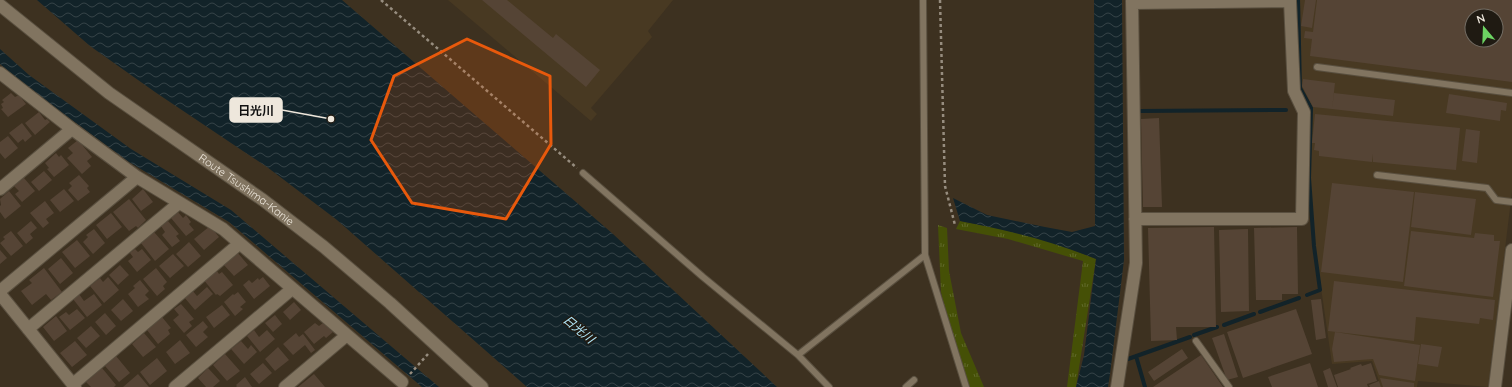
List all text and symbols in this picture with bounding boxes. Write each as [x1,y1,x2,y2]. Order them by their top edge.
north arrow [1464,8,1504,48]
text: N [1475,11,1487,26]
callout: 日光川 [230,98,282,122]
text: 日光川 [238,103,274,118]
street label: Route Tsushima-Kanie [196,151,297,228]
water label: 日光川 [560,312,599,348]

